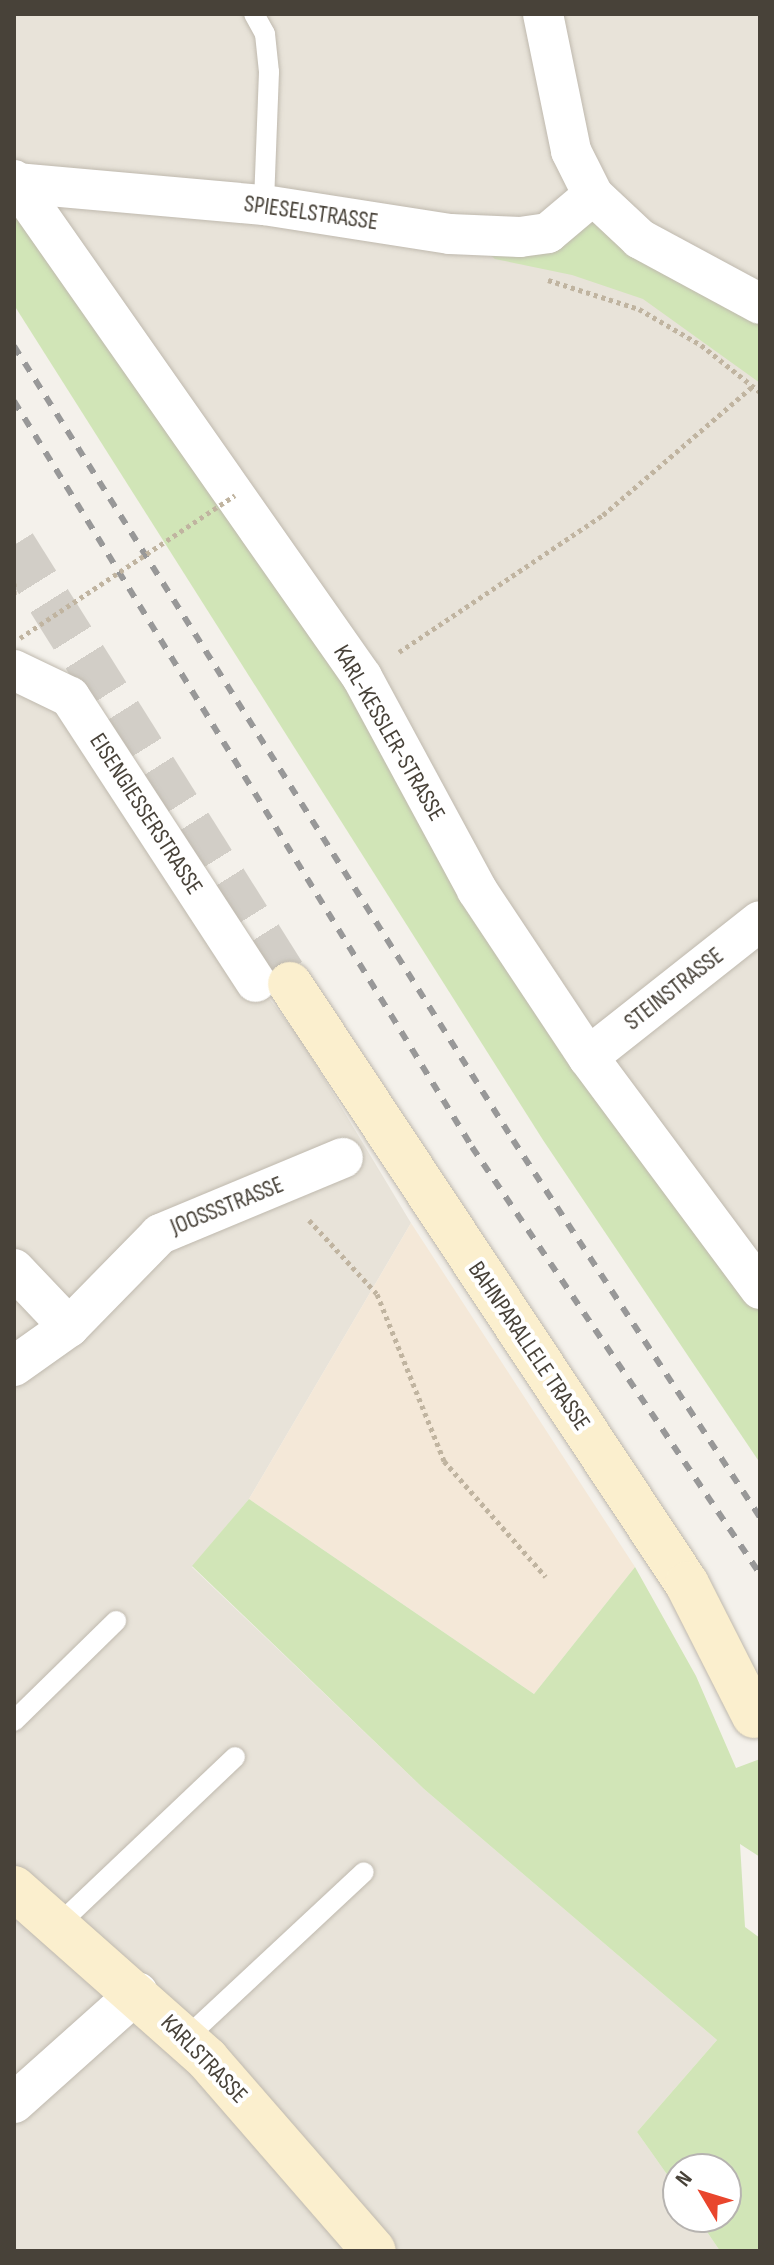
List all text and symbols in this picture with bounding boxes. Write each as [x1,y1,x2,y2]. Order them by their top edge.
street label: SPIESELSTRASSE [242,189,380,237]
street label: KARL-KESSLER-STRASSE [327,640,451,826]
street label: EISENGIESSERSTRASSE [83,728,209,900]
street label: STEINSTRASSE [619,941,729,1037]
street label: JOOSSSTRASSE [166,1170,288,1242]
street label: BAHNPARALLELE TRASSE [462,1256,596,1436]
street label: KARLSTRASSE [155,2009,253,2109]
north arrow [662,2153,742,2233]
text: N [670,2166,699,2192]

